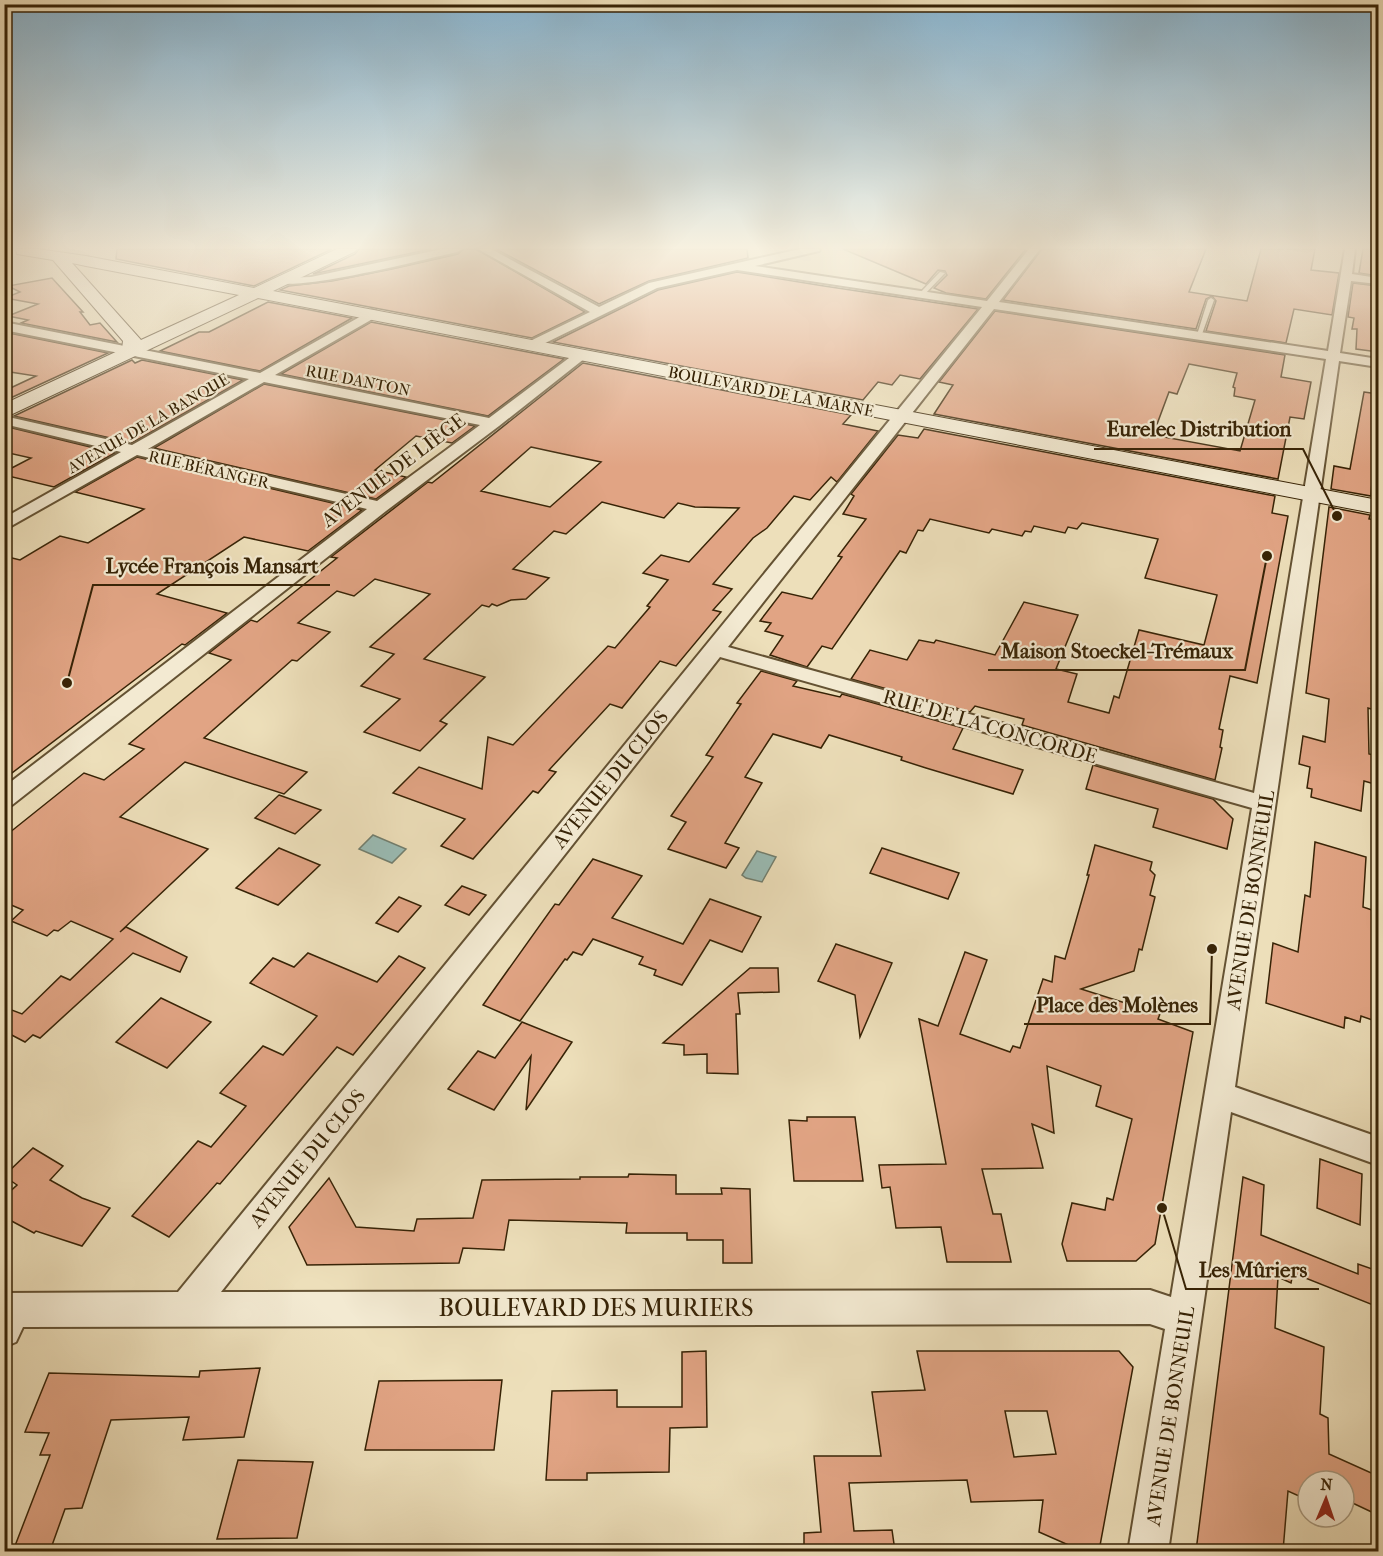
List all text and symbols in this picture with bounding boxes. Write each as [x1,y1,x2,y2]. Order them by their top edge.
street label: RUE DANTON [304,361,412,400]
street label: BOULEVARD DE LA MARNE [666,362,876,421]
street label: AVENUE DE LA BANQUE [63,369,233,478]
street label: AVENUE DE LIÈGE [315,408,470,533]
callout: Eurelec Distribution [1094,410,1303,449]
text: Eurelec Distribution [1107,417,1292,441]
street label: RUE BÉRANGER [147,445,273,493]
callout: Lycée François Mansart [93,546,330,585]
text: Lycée François Mansart [106,554,319,579]
callout: Maison Stoeckel-Trémaux [988,631,1245,670]
text: Maison Stoeckel-Trémaux [1000,639,1234,663]
street label: RUE DE LA CONCORDE [880,685,1100,768]
street label: AVENUE DU CLOS [547,706,673,854]
street label: AVENUE DE BONNEUIL [1222,789,1279,1013]
callout: Place des Molènes [1024,985,1210,1024]
text: Place des Molènes [1036,993,1198,1017]
street label: AVENUE DU CLOS [244,1085,370,1233]
callout: Les Mûriers [1186,1250,1319,1289]
text: Les Mûriers [1199,1258,1307,1282]
street label: BOULEVARD DES MURIERS [439,1294,753,1322]
street label: AVENUE DE BONNEUIL [1142,1305,1199,1529]
north arrow [1296,1469,1356,1529]
text: N [1320,1475,1334,1494]

